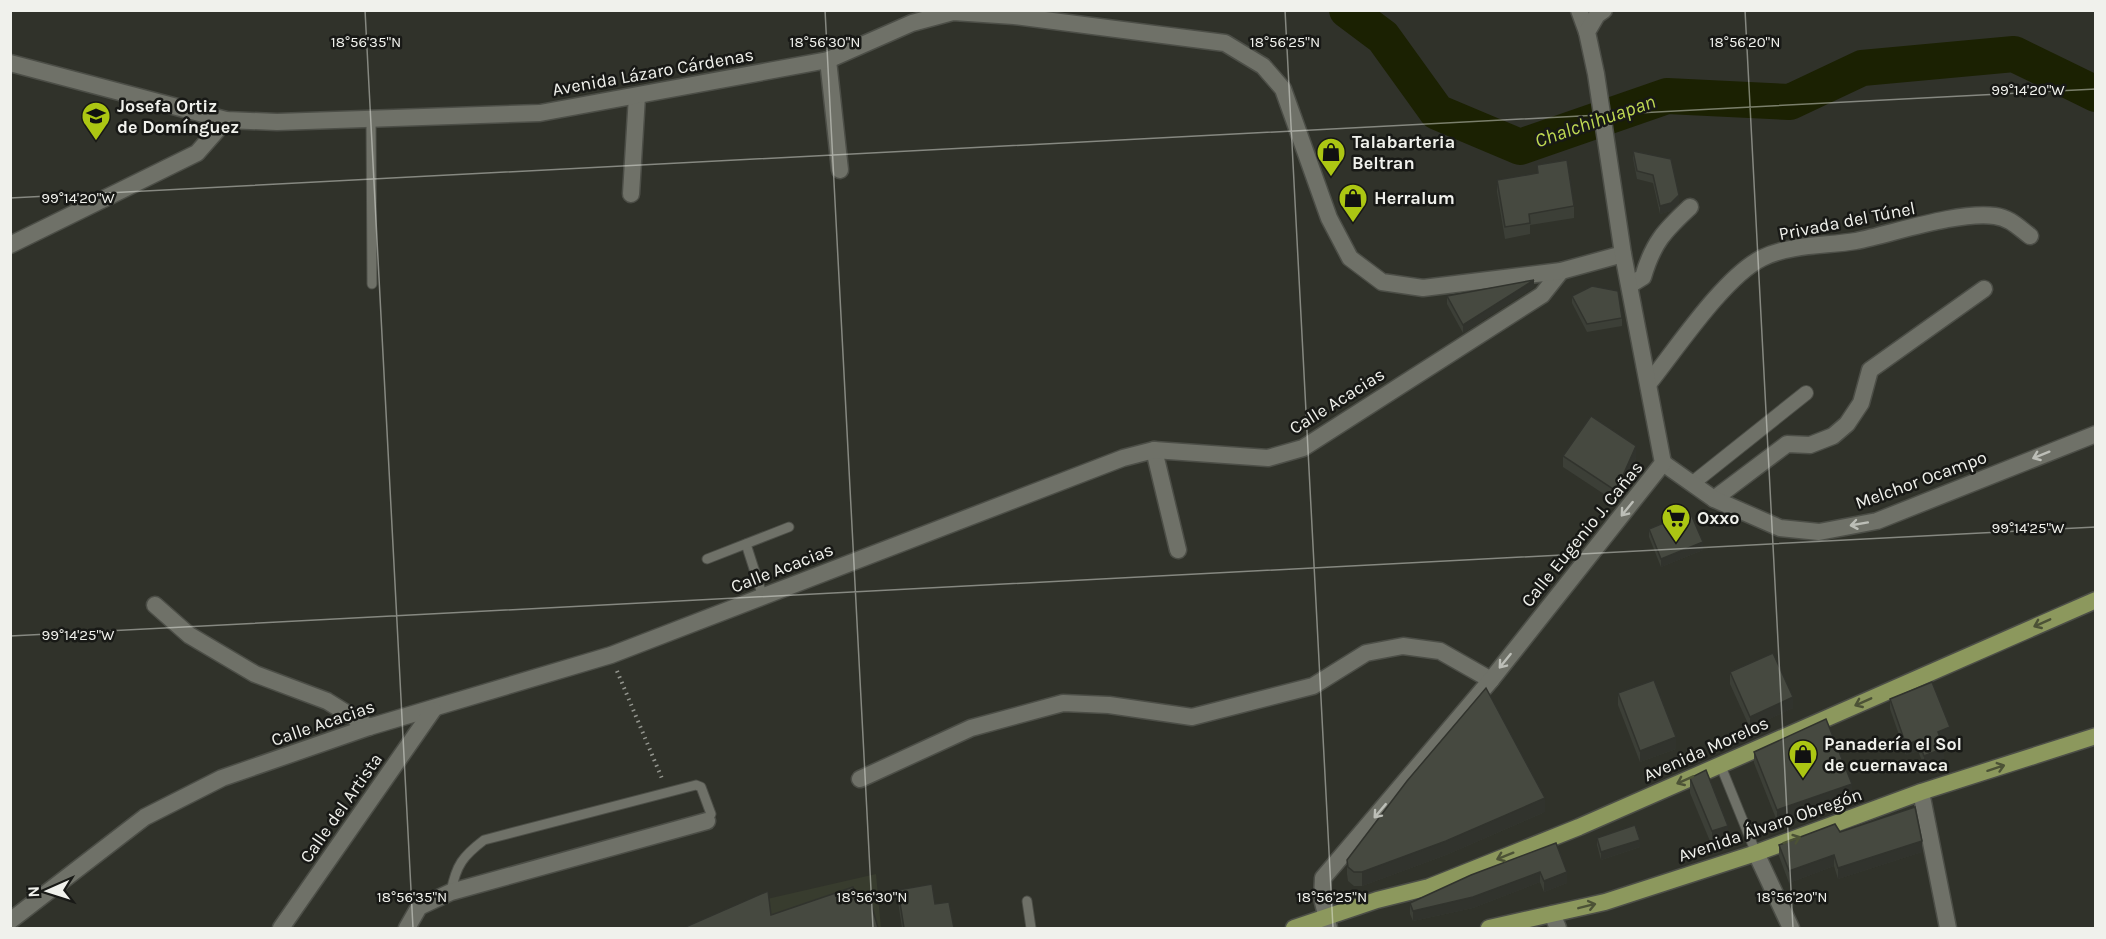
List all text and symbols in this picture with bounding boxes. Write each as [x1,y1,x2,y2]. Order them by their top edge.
text: 18°56'35"N [331,33,401,51]
text: 18°56'30"N [790,33,860,51]
text: 18°56'25"N [1250,33,1320,51]
text: 18°56'20"N [1710,33,1780,51]
street label: Avenida Lázaro Cárdenas [550,43,756,101]
text: 99°14'20"W [1991,81,2065,99]
water label: Chalchihuapan [1532,90,1658,152]
place label: Josefa Ortiz de Domínguez [117,95,239,138]
school or university icon: Josefa Ortiz de Domínguez [80,100,112,142]
place label: Talabarteria Beltran [1352,131,1455,174]
shop icon: Talabarteria Beltran [1315,136,1347,178]
shop icon: Herralum [1337,182,1369,224]
place label: Herralum [1374,187,1455,209]
text: 99°14'20"W [41,189,115,207]
street label: Privada del Túnel [1777,197,1917,245]
street label: Calle Acacias [1285,363,1389,439]
street label: Melchor Ocampo [1852,446,1990,514]
one-way arrow [2032,450,2051,461]
street label: Calle Eugenio J. Cañas [1516,457,1648,611]
one-way arrow [1620,501,1633,517]
supermarket icon: Oxxo [1660,502,1692,544]
place label: Oxxo [1697,507,1739,529]
one-way arrow [1850,519,1870,530]
text: 99°14'25"W [1991,519,2065,537]
street label: Calle Acacias [728,538,836,598]
one-way arrow [2033,619,2051,630]
text: 99°14'25"W [41,626,115,644]
one-way arrow [1499,653,1512,669]
street label: Calle Acacias [268,695,378,751]
one-way arrow [1855,696,1873,708]
street label: Avenida Morelos [1640,712,1772,786]
place label: Panadería el Sol de cuernavaca [1824,733,1962,776]
shop icon: Panadería el Sol de cuernavaca [1787,738,1819,780]
street label: Calle del Artista [295,749,387,867]
one-way arrow [1986,762,2005,773]
one-way arrow [1676,775,1694,786]
street label: Avenida Álvaro Obregón [1675,782,1865,867]
one-way arrow [1373,803,1387,818]
one-way arrow [1782,833,1801,844]
one-way arrow [1496,851,1515,862]
north arrow [18,861,78,921]
text: N [24,886,43,898]
text: 18°56'35"N [377,888,447,906]
text: 18°56'30"N [837,888,907,906]
text: 18°56'25"N [1297,888,1367,906]
text: 18°56'20"N [1757,888,1827,906]
one-way arrow [1577,900,1596,912]

